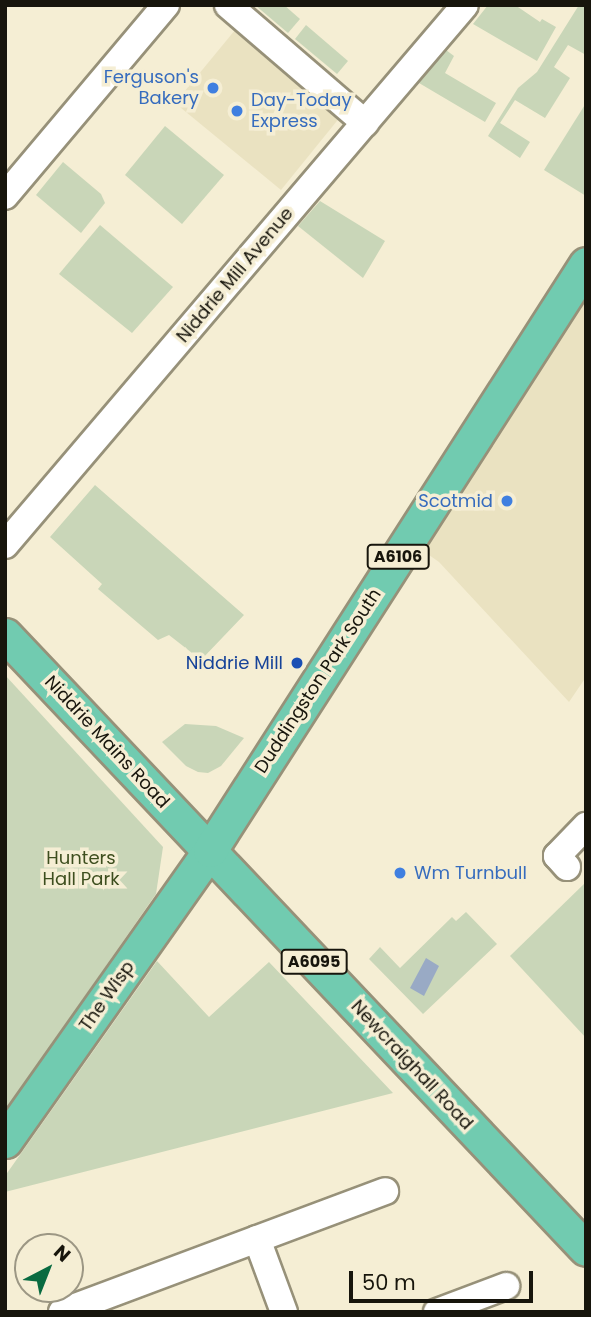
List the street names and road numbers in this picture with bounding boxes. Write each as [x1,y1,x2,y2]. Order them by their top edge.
street label: Niddrie Mill Avenue [172,203,298,347]
road number: A6106 [366,544,430,570]
street label: Duddingston Park South [250,585,386,777]
street label: Niddrie Mains Road [40,671,174,813]
road number: A6095 [279,950,349,974]
street label: The Wisp [75,957,139,1035]
street label: Newcraighall Road [346,996,478,1134]

